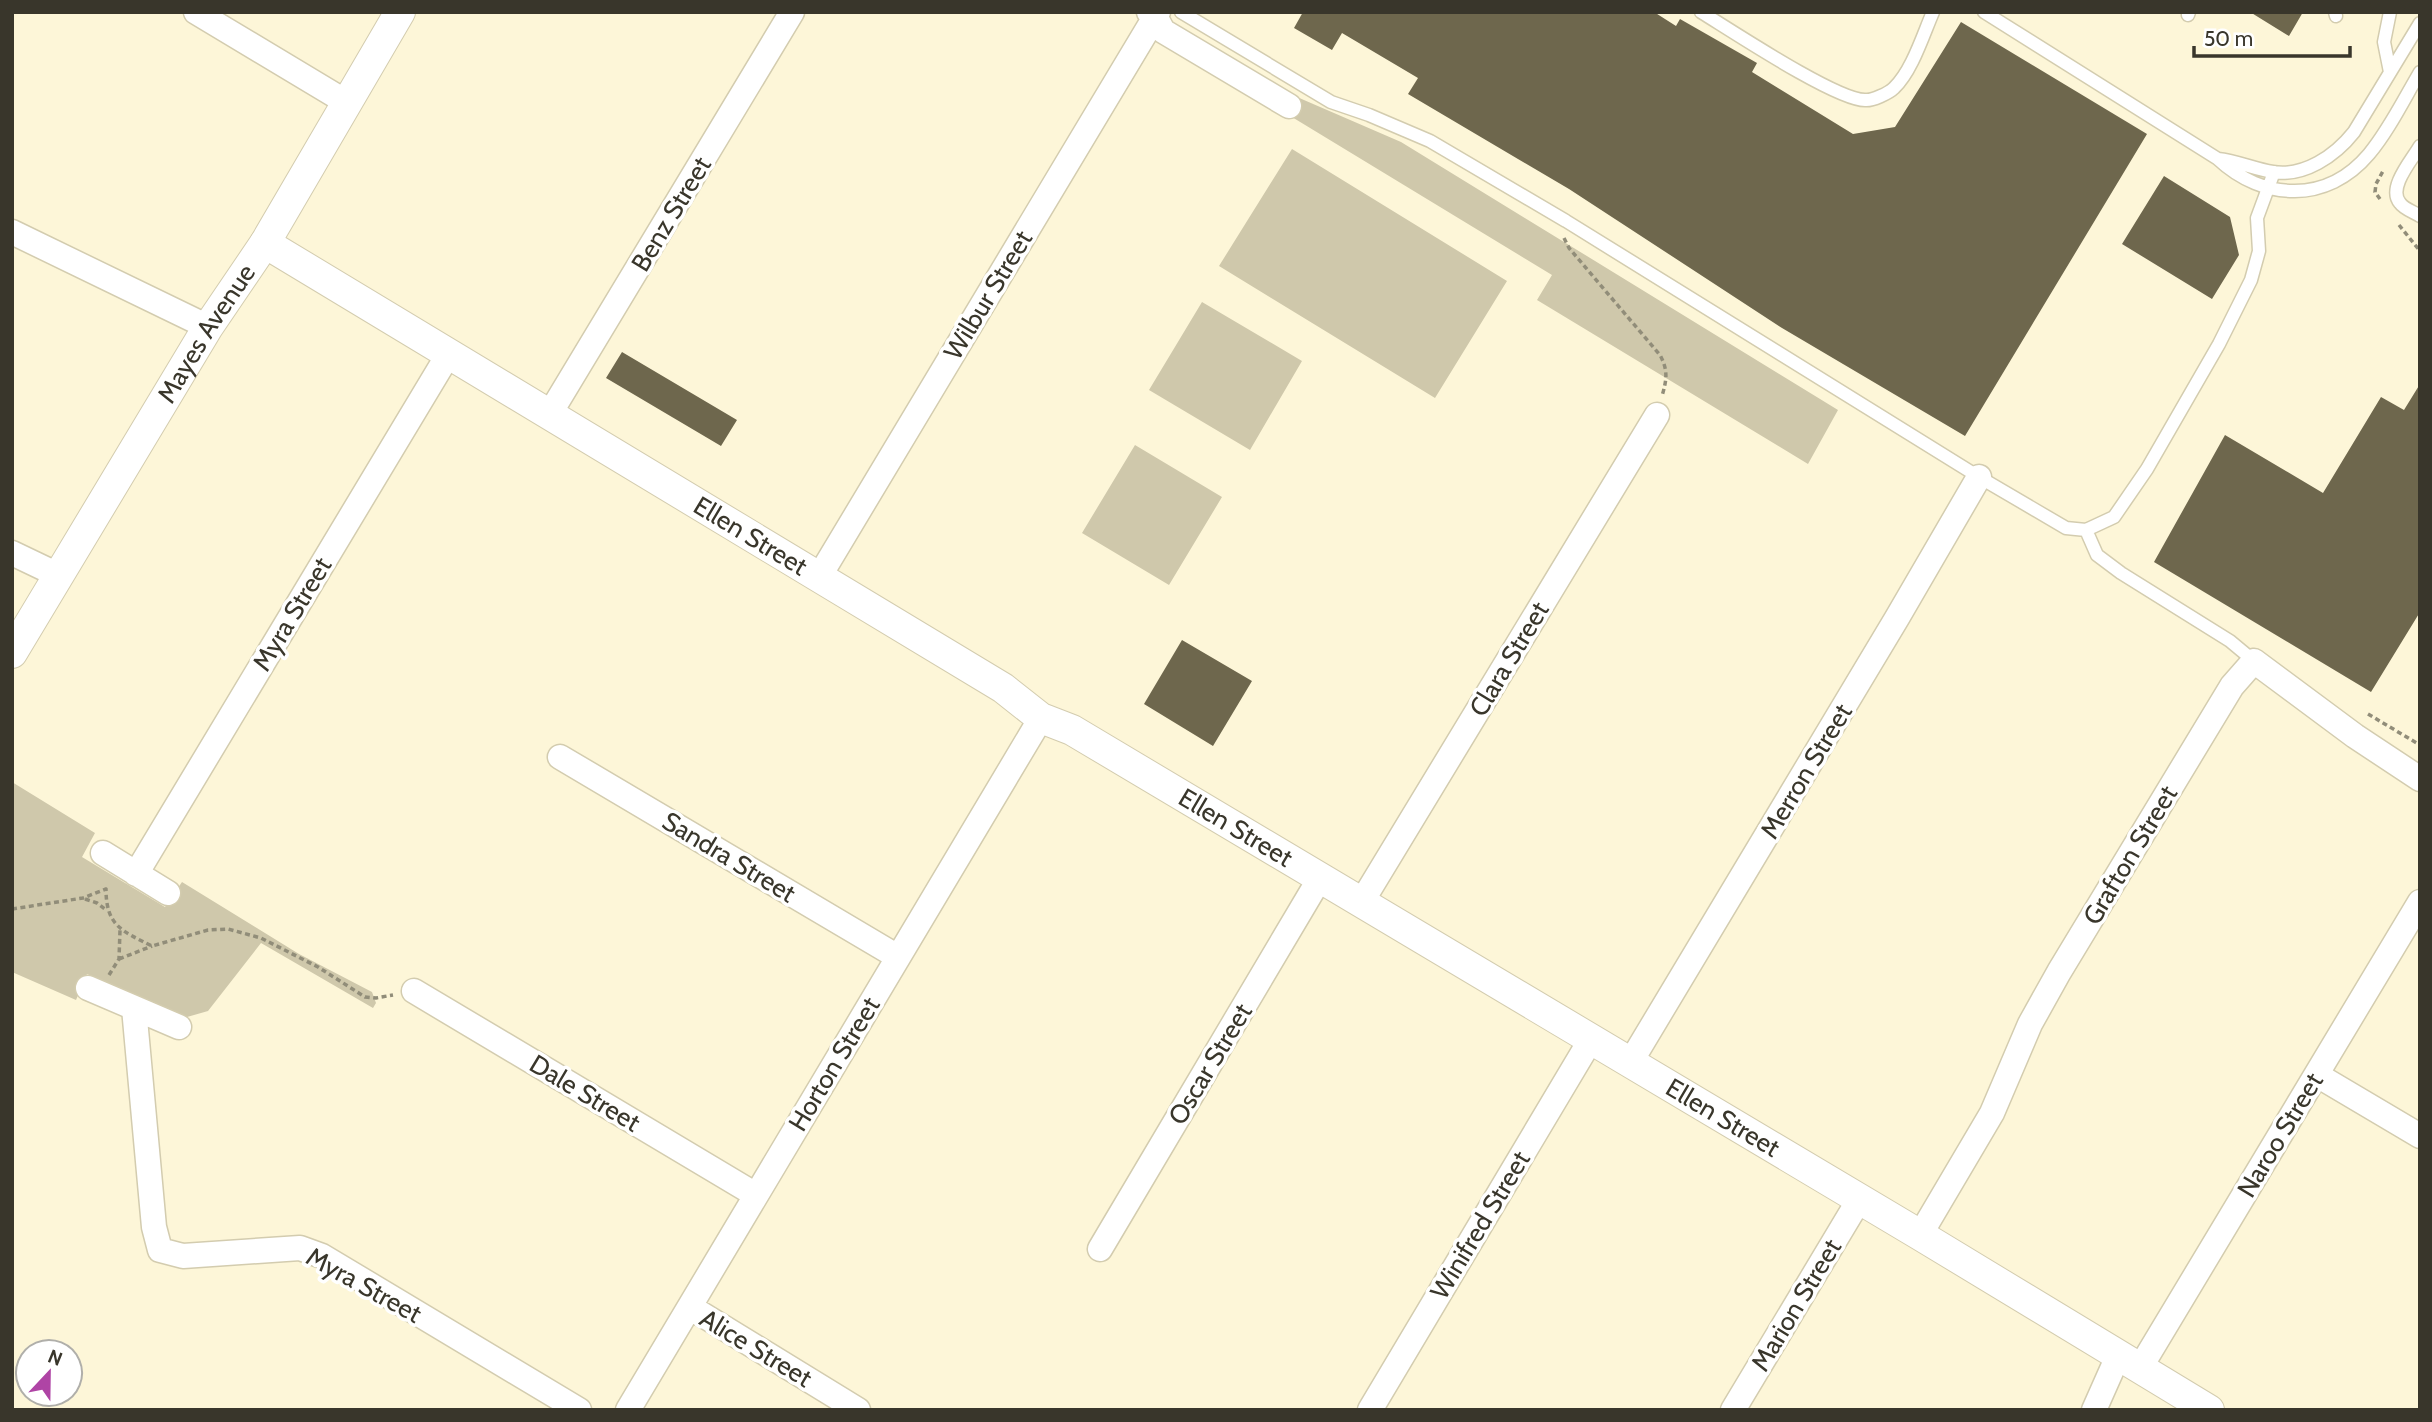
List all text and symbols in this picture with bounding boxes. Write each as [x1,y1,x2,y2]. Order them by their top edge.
scale bar [2194,14,2350,58]
text: 50 m [2204,26,2253,51]
street label: Benz Street [624,151,718,277]
street label: Wilbur Street [937,224,1039,365]
street label: Mayes Avenue [150,258,262,409]
street label: Ellen Street [688,489,813,582]
street label: Myra Street [246,551,338,677]
street label: Clara Street [1462,596,1556,722]
street label: Merron Street [1753,698,1859,844]
street label: Grafton Street [2076,779,2184,930]
street label: Ellen Street [1173,781,1299,874]
street label: Sandra Street [657,805,802,909]
street label: Horton Street [781,991,887,1137]
street label: Oscar Street [1161,997,1259,1130]
street label: Dale Street [524,1048,646,1139]
street label: Naroo Street [2230,1067,2330,1203]
street label: Ellen Street [1660,1071,1786,1164]
street label: Winifred Street [1423,1145,1537,1305]
street label: Marion Street [1744,1233,1848,1377]
street label: Myra Street [301,1240,427,1330]
street label: Alice Street [694,1302,818,1394]
north arrow [14,1338,84,1408]
text: N [45,1345,66,1371]

